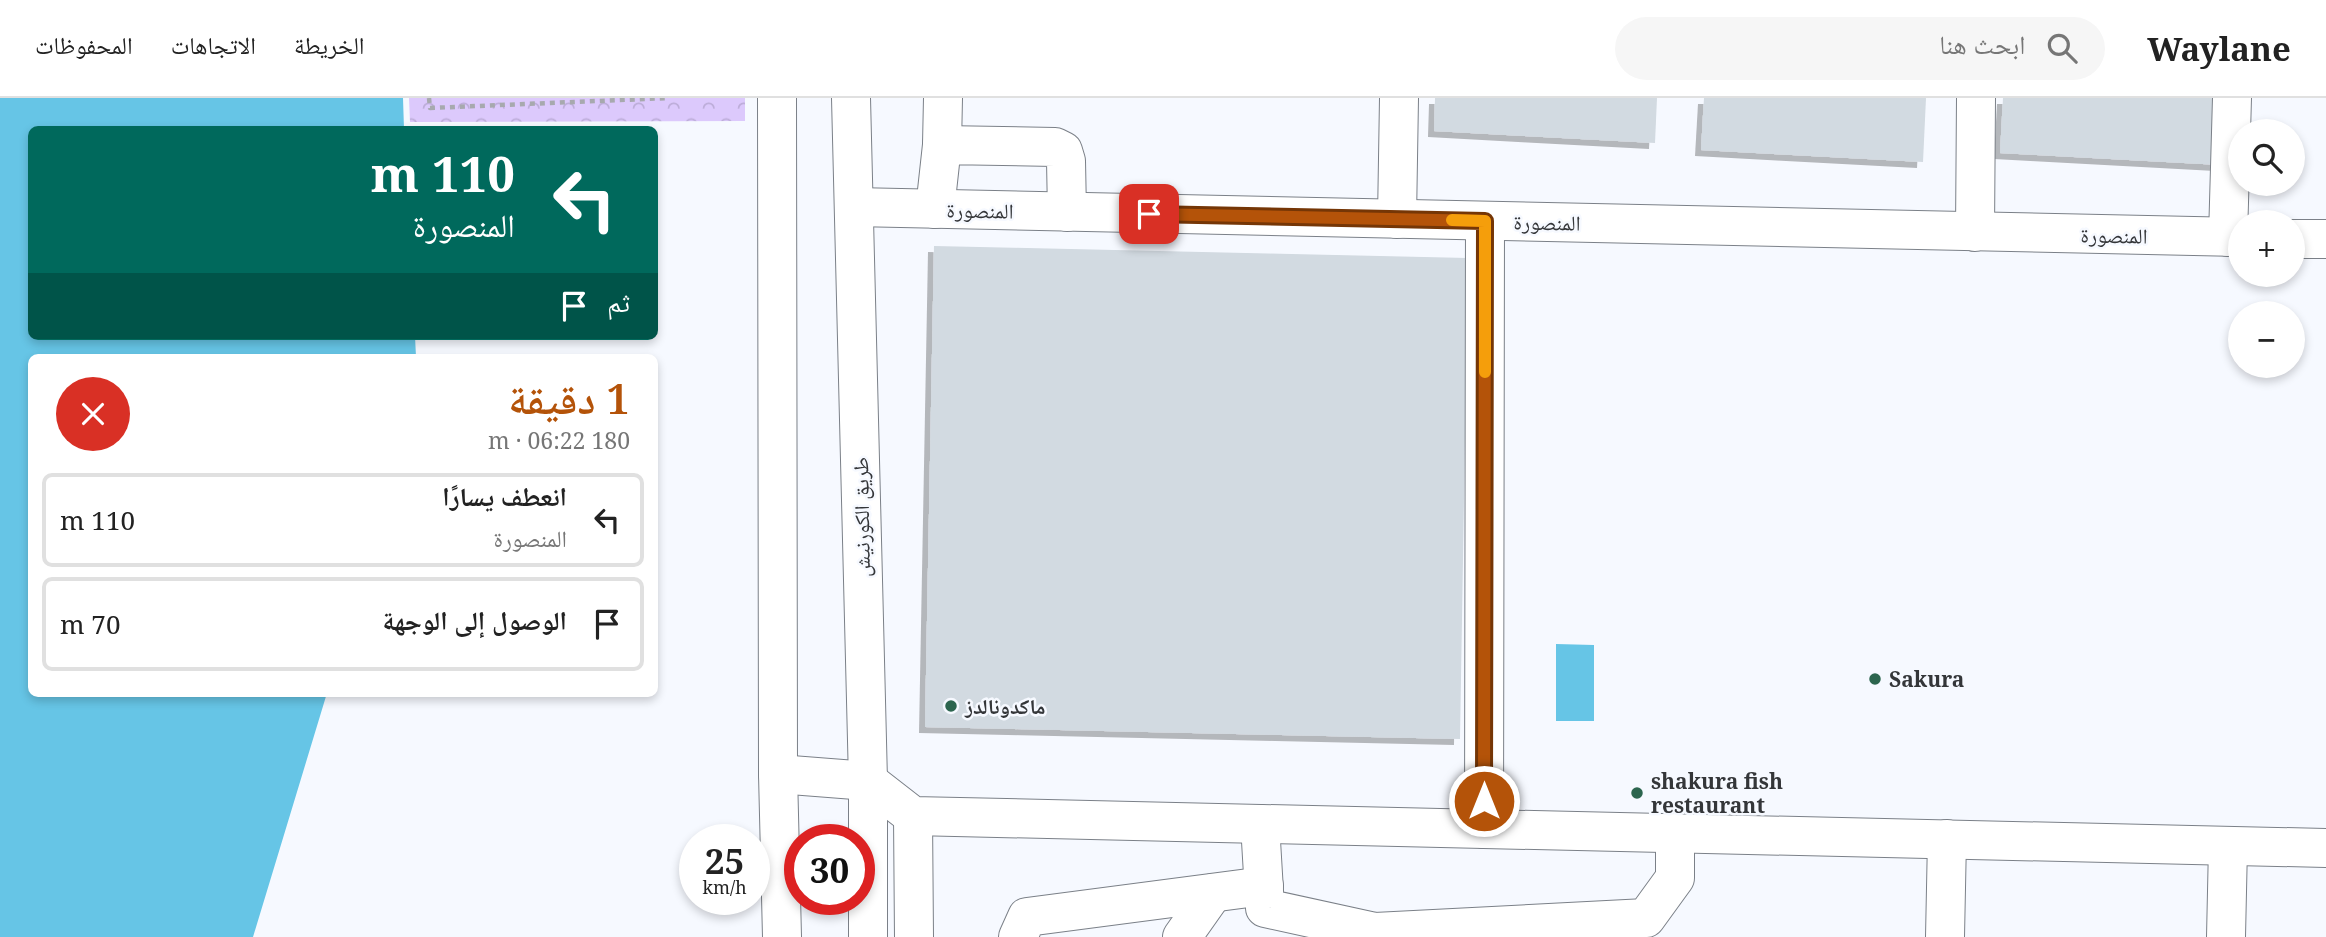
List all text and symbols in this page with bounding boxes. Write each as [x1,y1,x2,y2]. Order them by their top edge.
search box [1615,17,2105,80]
text: ابحث هنا [1939,26,2025,62]
text: Waylane [2147,26,2291,71]
text: المحفوظات [35,28,133,61]
text: الاتجاهات [171,28,256,61]
text: الخريطة [294,28,365,61]
icon: search [2043,29,2081,67]
map controls [2228,119,2305,378]
button: search [2228,119,2305,196]
text: 110 m [371,140,515,206]
icon: left [539,154,630,245]
pin [1119,184,1179,244]
street label: المنصورة [946,195,1014,225]
icon: arrive [1130,195,1168,233]
text: المنصورة [413,203,515,246]
street label: المنصورة [1513,207,1581,237]
button: + [2228,210,2305,287]
street label: المنصورة [2080,220,2148,250]
text: ثم [607,284,630,320]
icon: arrive [555,287,593,325]
button: − [2228,301,2305,378]
text: 1 دقيقة [508,369,630,426]
button: close [56,377,130,451]
text: 180 m · 06:22 [488,424,630,456]
street label: طريق الكورنيش [846,457,876,577]
text: انعطف يسارًا [442,478,567,514]
icon: left [588,501,626,539]
text: 110 m [60,502,135,538]
text: المنصورة [494,522,567,554]
text: الوصول إلى الوجهة [383,602,567,638]
icon: arrive [588,605,626,643]
text: 70 m [60,606,120,642]
place label: Sakura [1889,665,1964,693]
marker: Sakura [1867,671,1883,687]
place label: ماكدونالدز [964,692,1045,720]
marker: ماكدونالدز [943,698,959,714]
position arrow [1447,764,1521,838]
place label: shakura fish restaurant [1651,767,1783,819]
marker: shakura fish restaurant [1629,785,1645,801]
speed limit sign: 30 [784,824,875,915]
text: 25 [705,837,744,884]
text: km/h [702,875,747,899]

